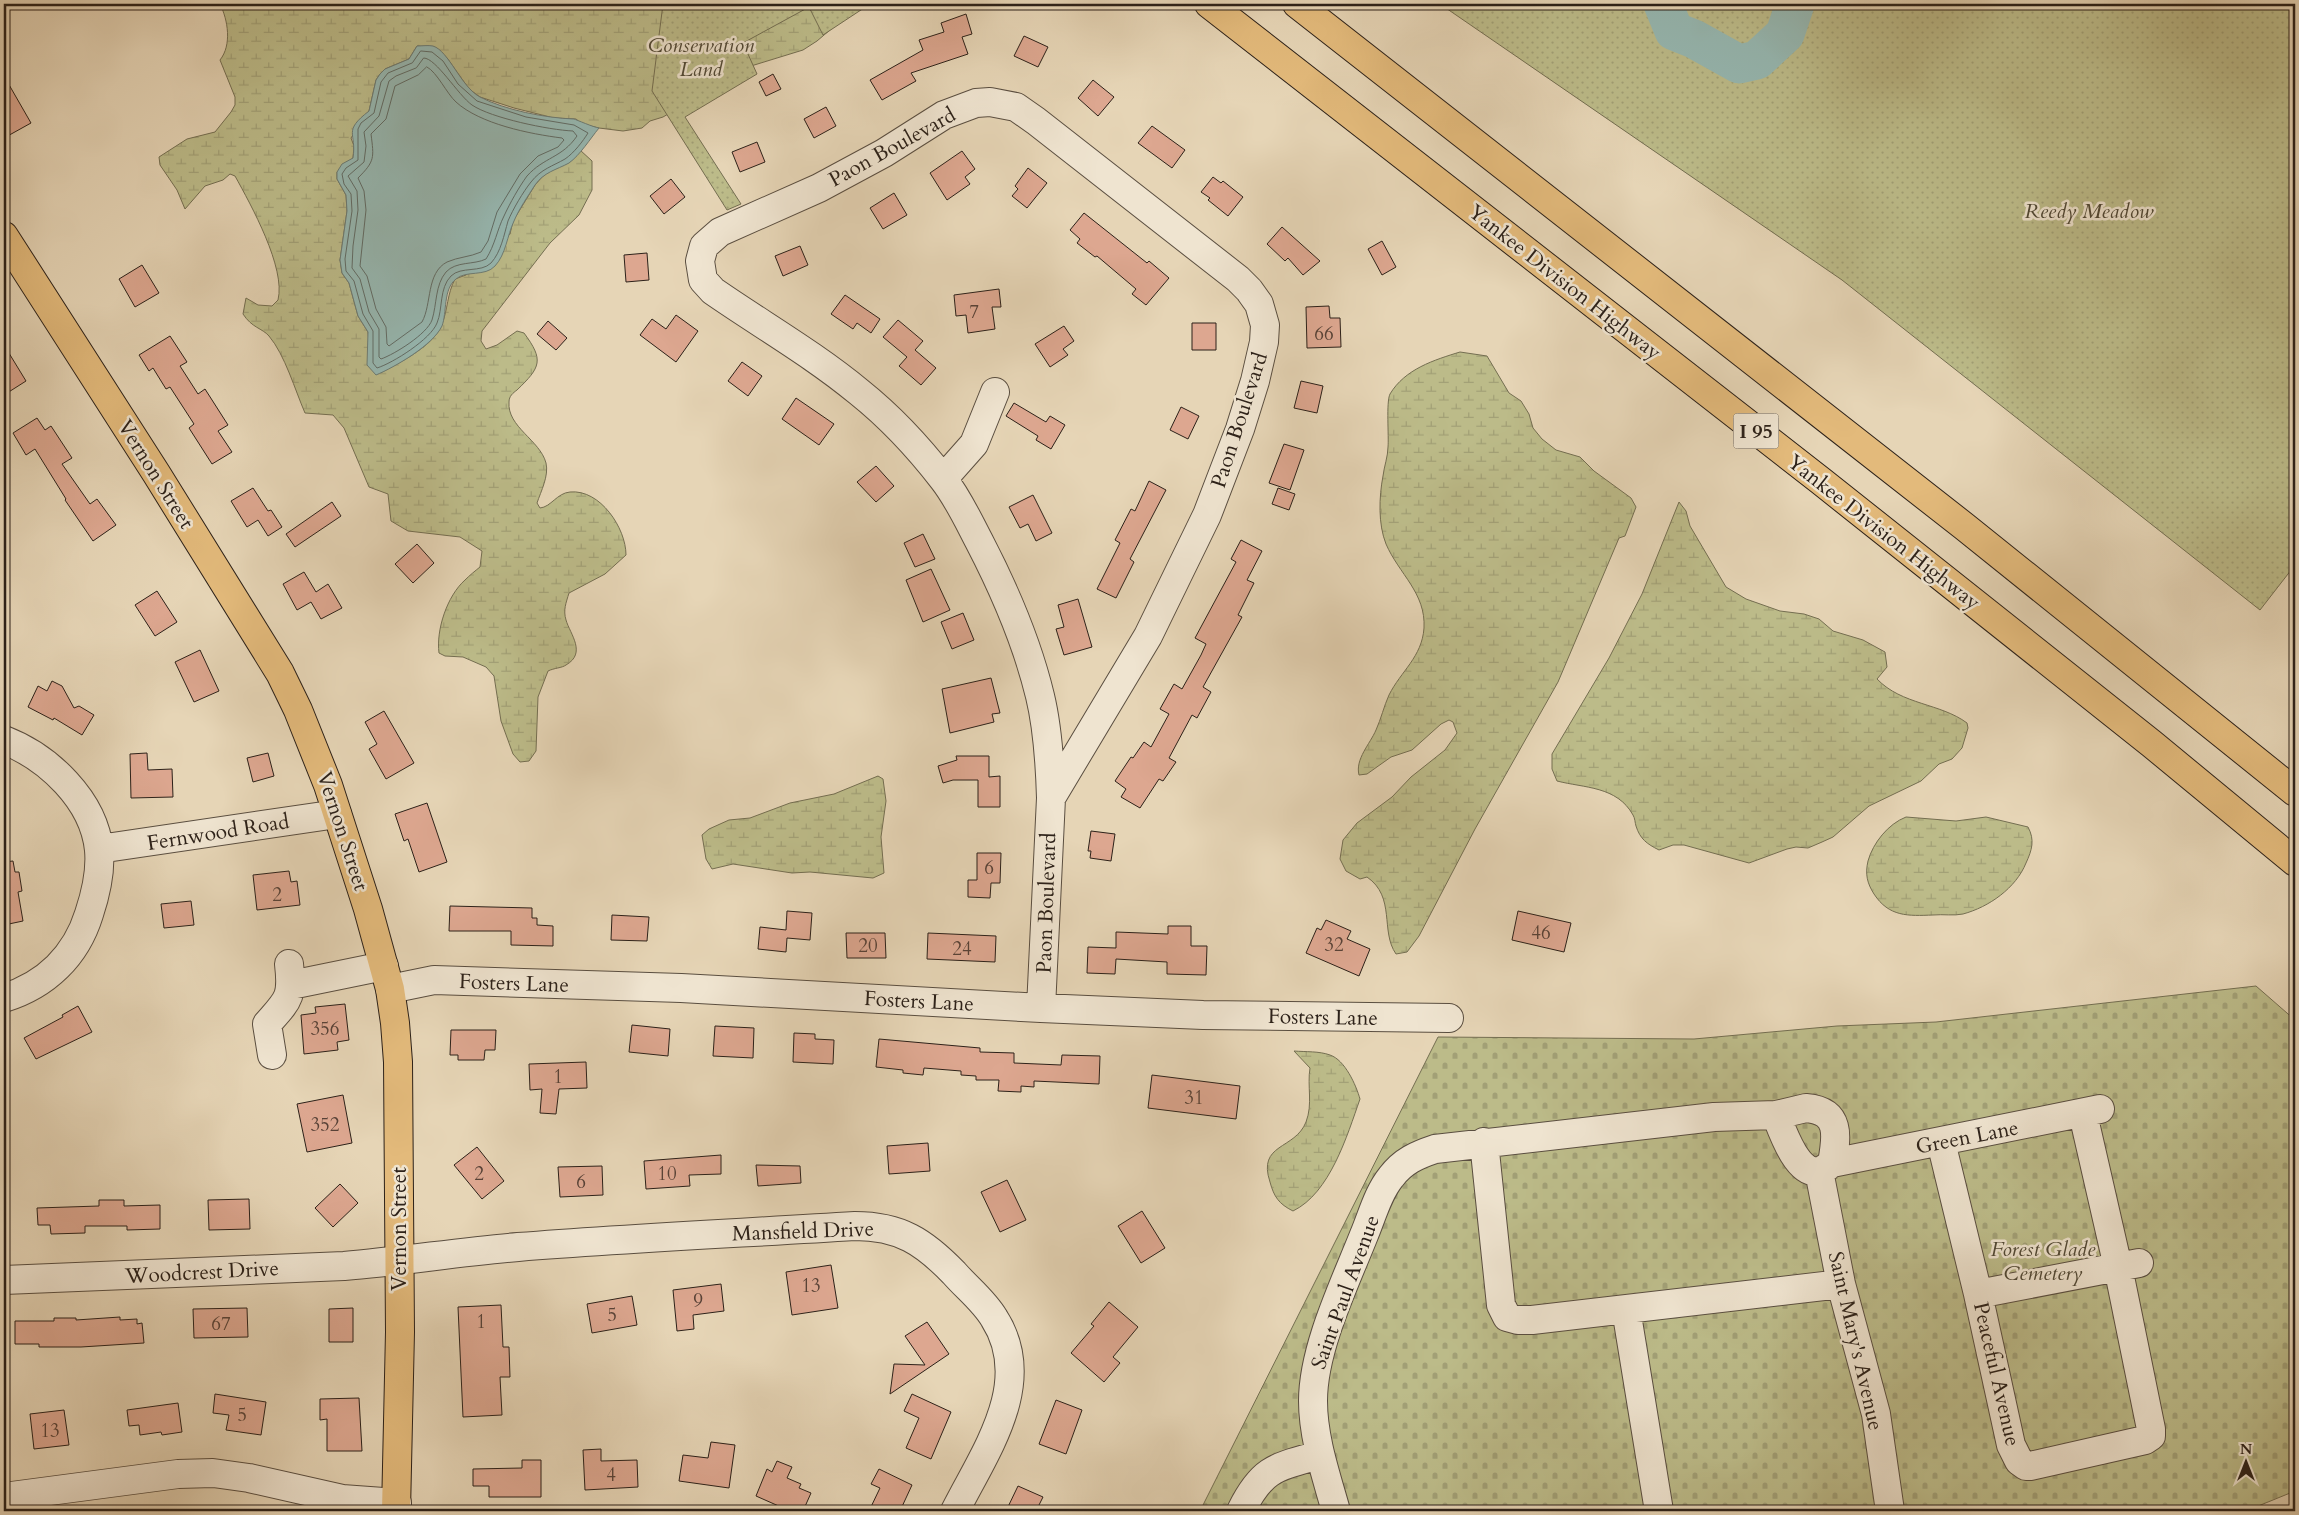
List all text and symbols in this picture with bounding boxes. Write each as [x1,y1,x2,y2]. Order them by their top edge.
park label: Conservation Land [648,31,755,84]
street label: Paon Boulevard [824,101,961,194]
park label: Reedy Meadow [2025,197,2154,226]
street label: Yankee Division Highway [1462,198,1667,367]
house number: 7 [969,299,979,325]
house number: 66 [1314,321,1334,347]
street label: Paon Boulevard [1204,349,1275,492]
street label: Vernon Street [110,414,201,535]
road number: I 95 [1734,414,1778,448]
street label: Yankee Division Highway [1781,448,1986,617]
street label: Vernon Street [310,768,376,895]
street label: Fernwood Road [145,807,291,858]
street label: Paon Boulevard [1030,832,1063,974]
house number: 6 [984,855,994,881]
house number: 2 [272,882,282,908]
house number: 46 [1531,920,1551,946]
house number: 32 [1324,932,1344,958]
house number: 20 [858,933,878,959]
house number: 24 [952,936,972,962]
street label: Fosters Lane [458,967,570,1000]
street label: Fosters Lane [863,984,975,1019]
street label: Fosters Lane [1268,1002,1378,1033]
house number: 356 [310,1016,340,1042]
house number: 1 [553,1064,563,1090]
house number: 31 [1184,1085,1204,1111]
house number: 352 [310,1112,340,1138]
street label: Green Lane [1913,1113,2021,1162]
house number: 2 [474,1161,484,1187]
house number: 10 [657,1161,677,1187]
street label: Vernon Street [385,1167,414,1291]
house number: 6 [576,1169,586,1195]
street label: Saint Paul Avenue [1304,1211,1387,1373]
street label: Mansfield Drive [731,1215,875,1248]
park label: Forest Glade Cemetery [1991,1235,2096,1288]
street label: Saint Mary's Avenue [1821,1249,1890,1433]
street label: Woodcrest Drive [123,1254,280,1291]
house number: 13 [801,1273,821,1299]
house number: 9 [693,1288,703,1314]
street label: Peaceful Avenue [1966,1299,2027,1449]
house number: 5 [607,1302,617,1328]
house number: 1 [476,1309,486,1335]
house number: 67 [211,1311,231,1337]
house number: 5 [237,1402,247,1428]
house number: 13 [40,1418,60,1444]
north arrow [2222,1438,2272,1488]
text: N [2240,1440,2252,1459]
house number: 4 [606,1462,616,1488]

